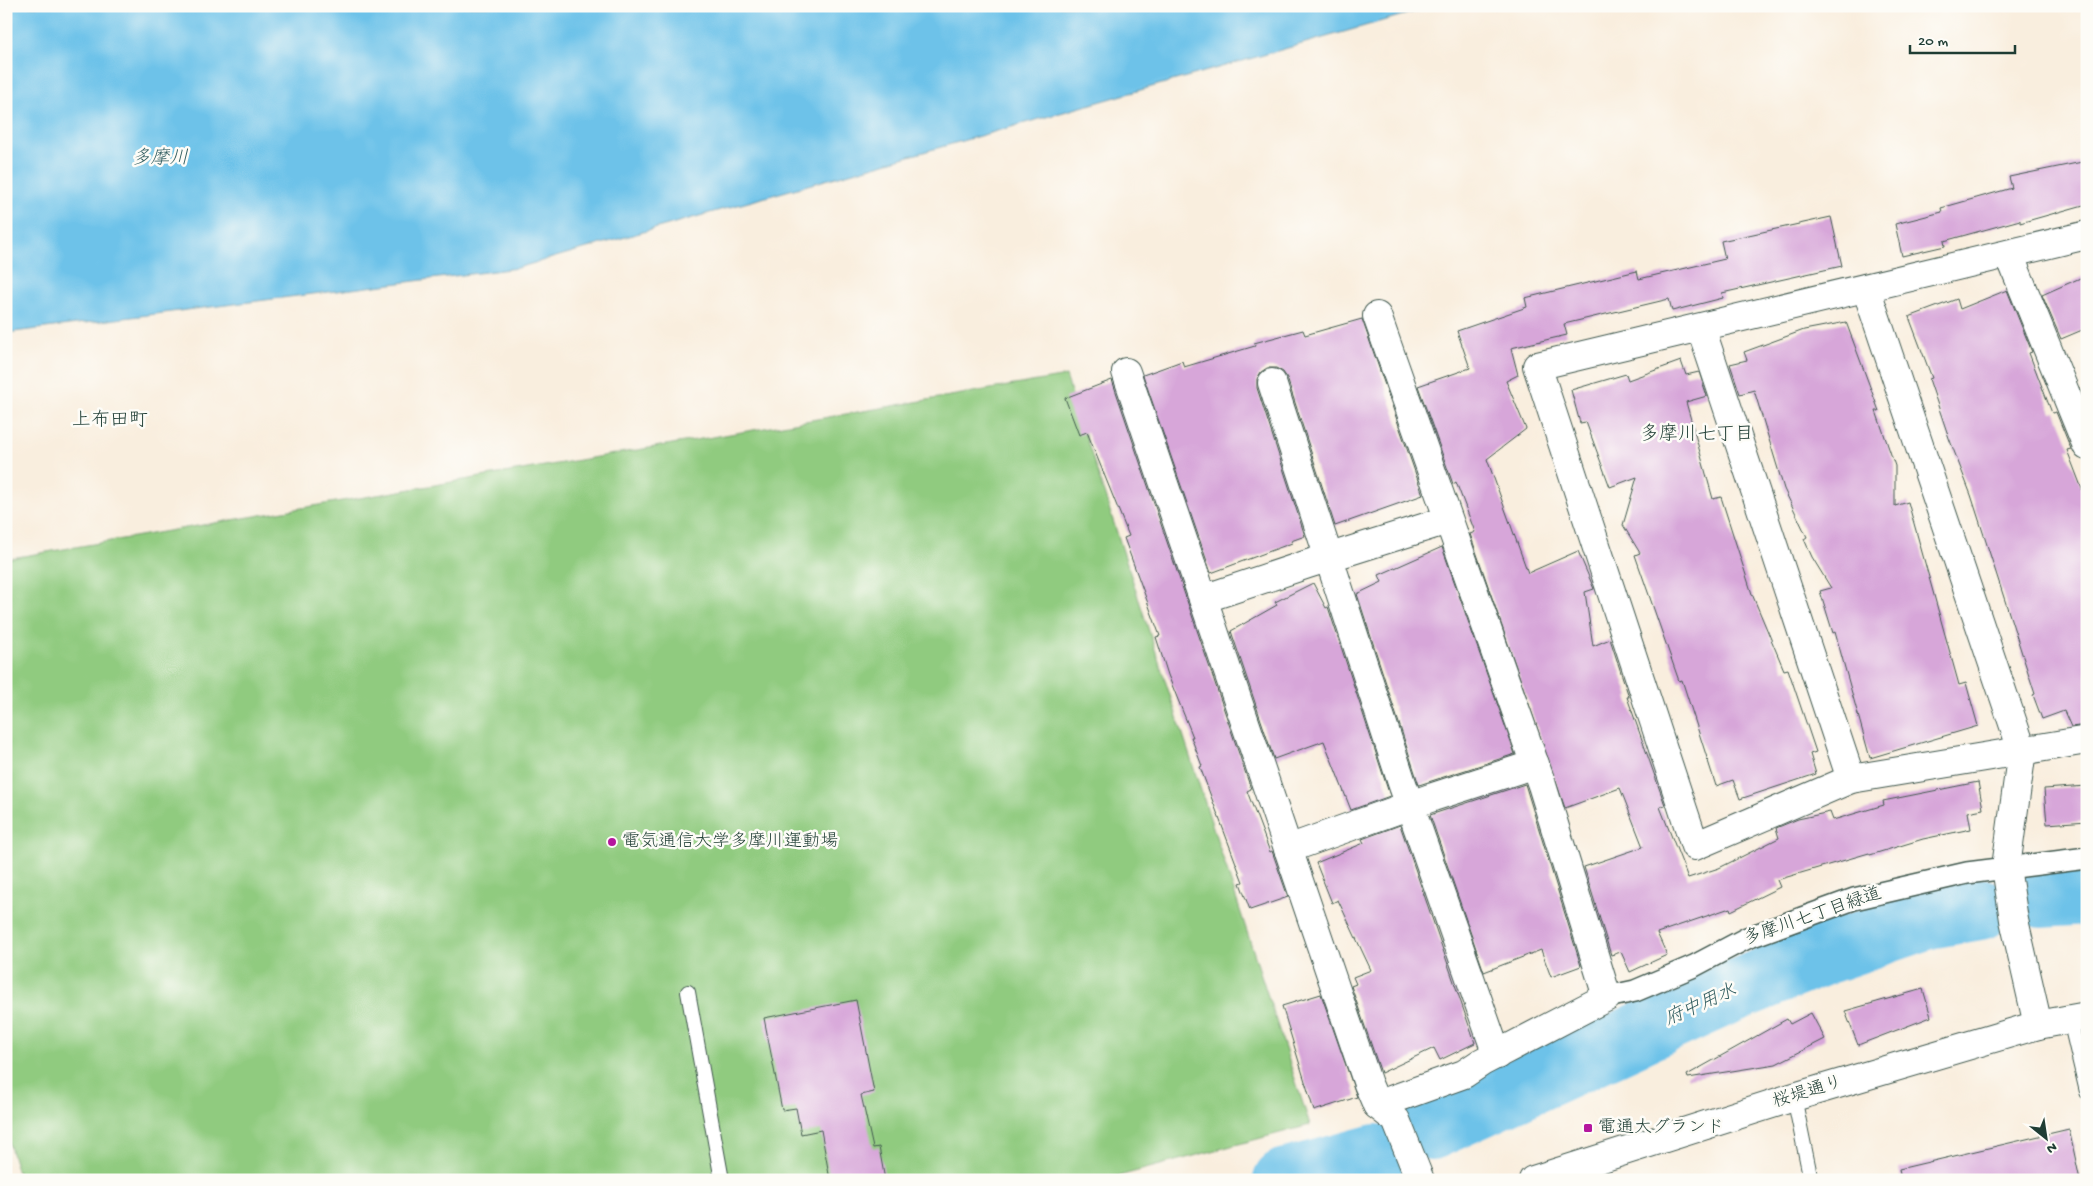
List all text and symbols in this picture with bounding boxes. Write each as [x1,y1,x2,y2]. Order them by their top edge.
scale bar [1910,22,2016,54]
text: 20 m [1918,33,1948,51]
water label: 多摩川 [131,147,189,171]
district label: 上布田町 [72,409,148,433]
district label: 多摩川七丁目 [1640,423,1754,447]
place label: 電気通信大学多摩川運動場 [622,831,838,853]
marker: 電気通信大学多摩川運動場 [606,836,618,848]
street label: 多摩川七丁目緑道 [1741,883,1884,950]
water label: 府中用水 [1661,979,1740,1032]
street label: 桜堤通り [1770,1071,1845,1114]
north arrow [2020,1114,2070,1164]
place label: 電通大グランド [1598,1117,1724,1139]
marker: 電通大グランド [1582,1122,1594,1134]
text: N [2043,1137,2059,1157]

